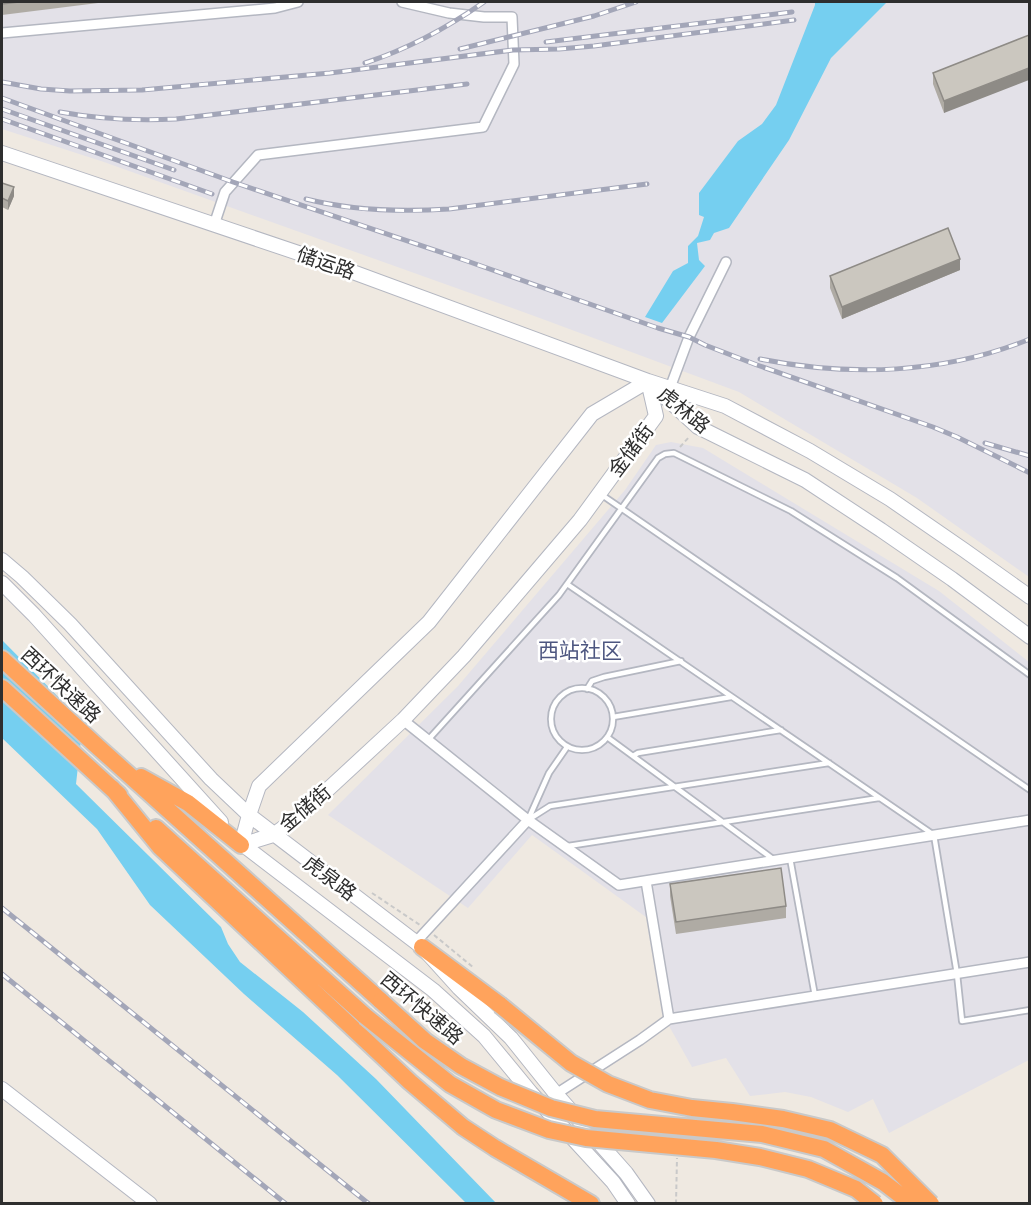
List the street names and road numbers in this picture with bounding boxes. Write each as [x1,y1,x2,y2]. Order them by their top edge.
street label: 储运路 [294,241,359,283]
street label: 虎林路 [654,381,715,437]
street label: 金储街 [603,418,658,481]
street label: 西环快速路 [17,641,106,727]
street label: 金储街 [274,779,335,836]
street label: 虎泉路 [299,850,362,905]
street label: 西环快速路 [377,966,469,1049]

